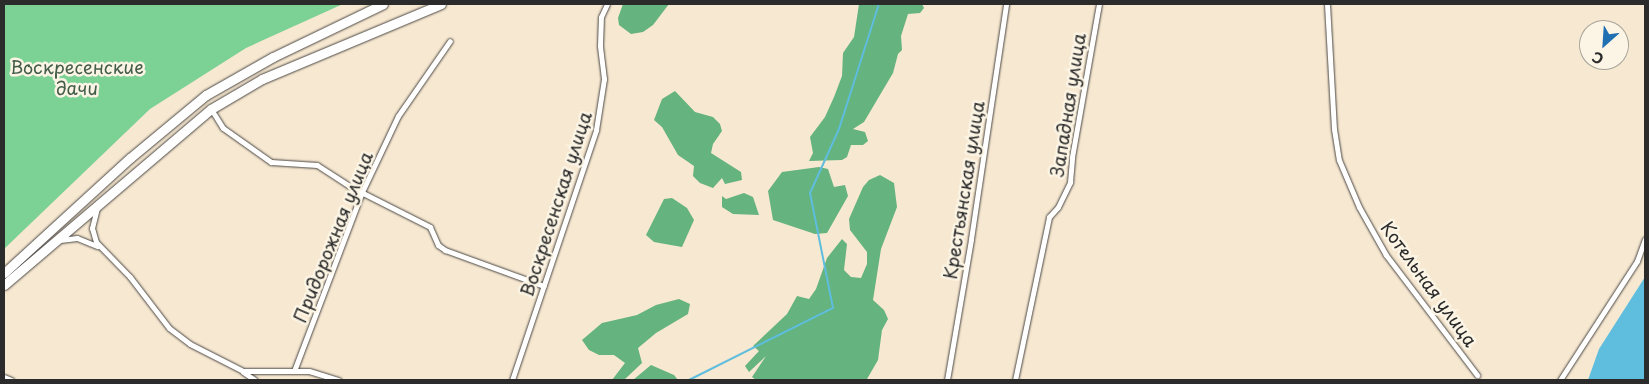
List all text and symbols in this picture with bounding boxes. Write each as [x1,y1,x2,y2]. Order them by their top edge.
north arrow [1579,20,1629,70]
street label: Западная улица [1046,31,1090,179]
text: С [1588,46,1607,70]
park label: Воскресенские дачи [10,57,144,100]
street label: Крестьянская улица [939,99,989,281]
street label: Воскресенская улица [516,108,596,300]
street label: Придорожная улица [289,148,377,326]
street label: Котельная улица [1376,217,1482,351]

